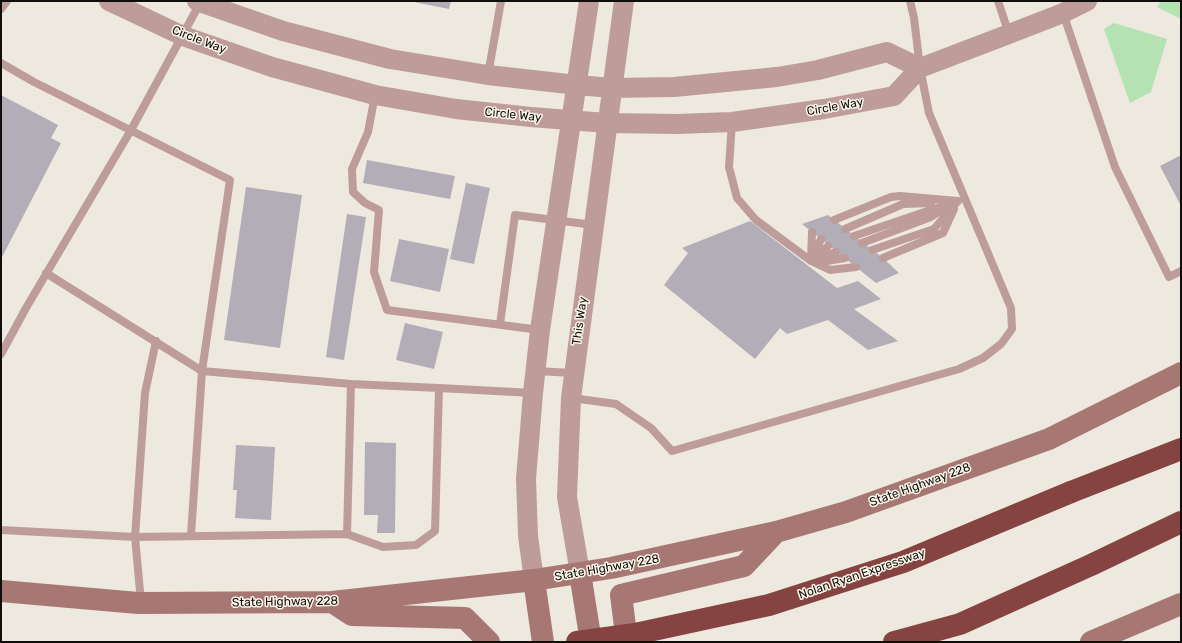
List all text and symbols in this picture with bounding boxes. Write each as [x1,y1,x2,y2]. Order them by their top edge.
street label: Circle Way [170,23,228,57]
street label: Circle Way [806,95,864,119]
street label: Circle Way [484,105,542,125]
street label: This Way [569,296,591,346]
street label: State Highway 228 [868,460,972,510]
street label: Nolan Ryan Expressway [797,546,927,602]
street label: State Highway 228 [553,552,661,584]
street label: State Highway 228 [232,594,338,610]

